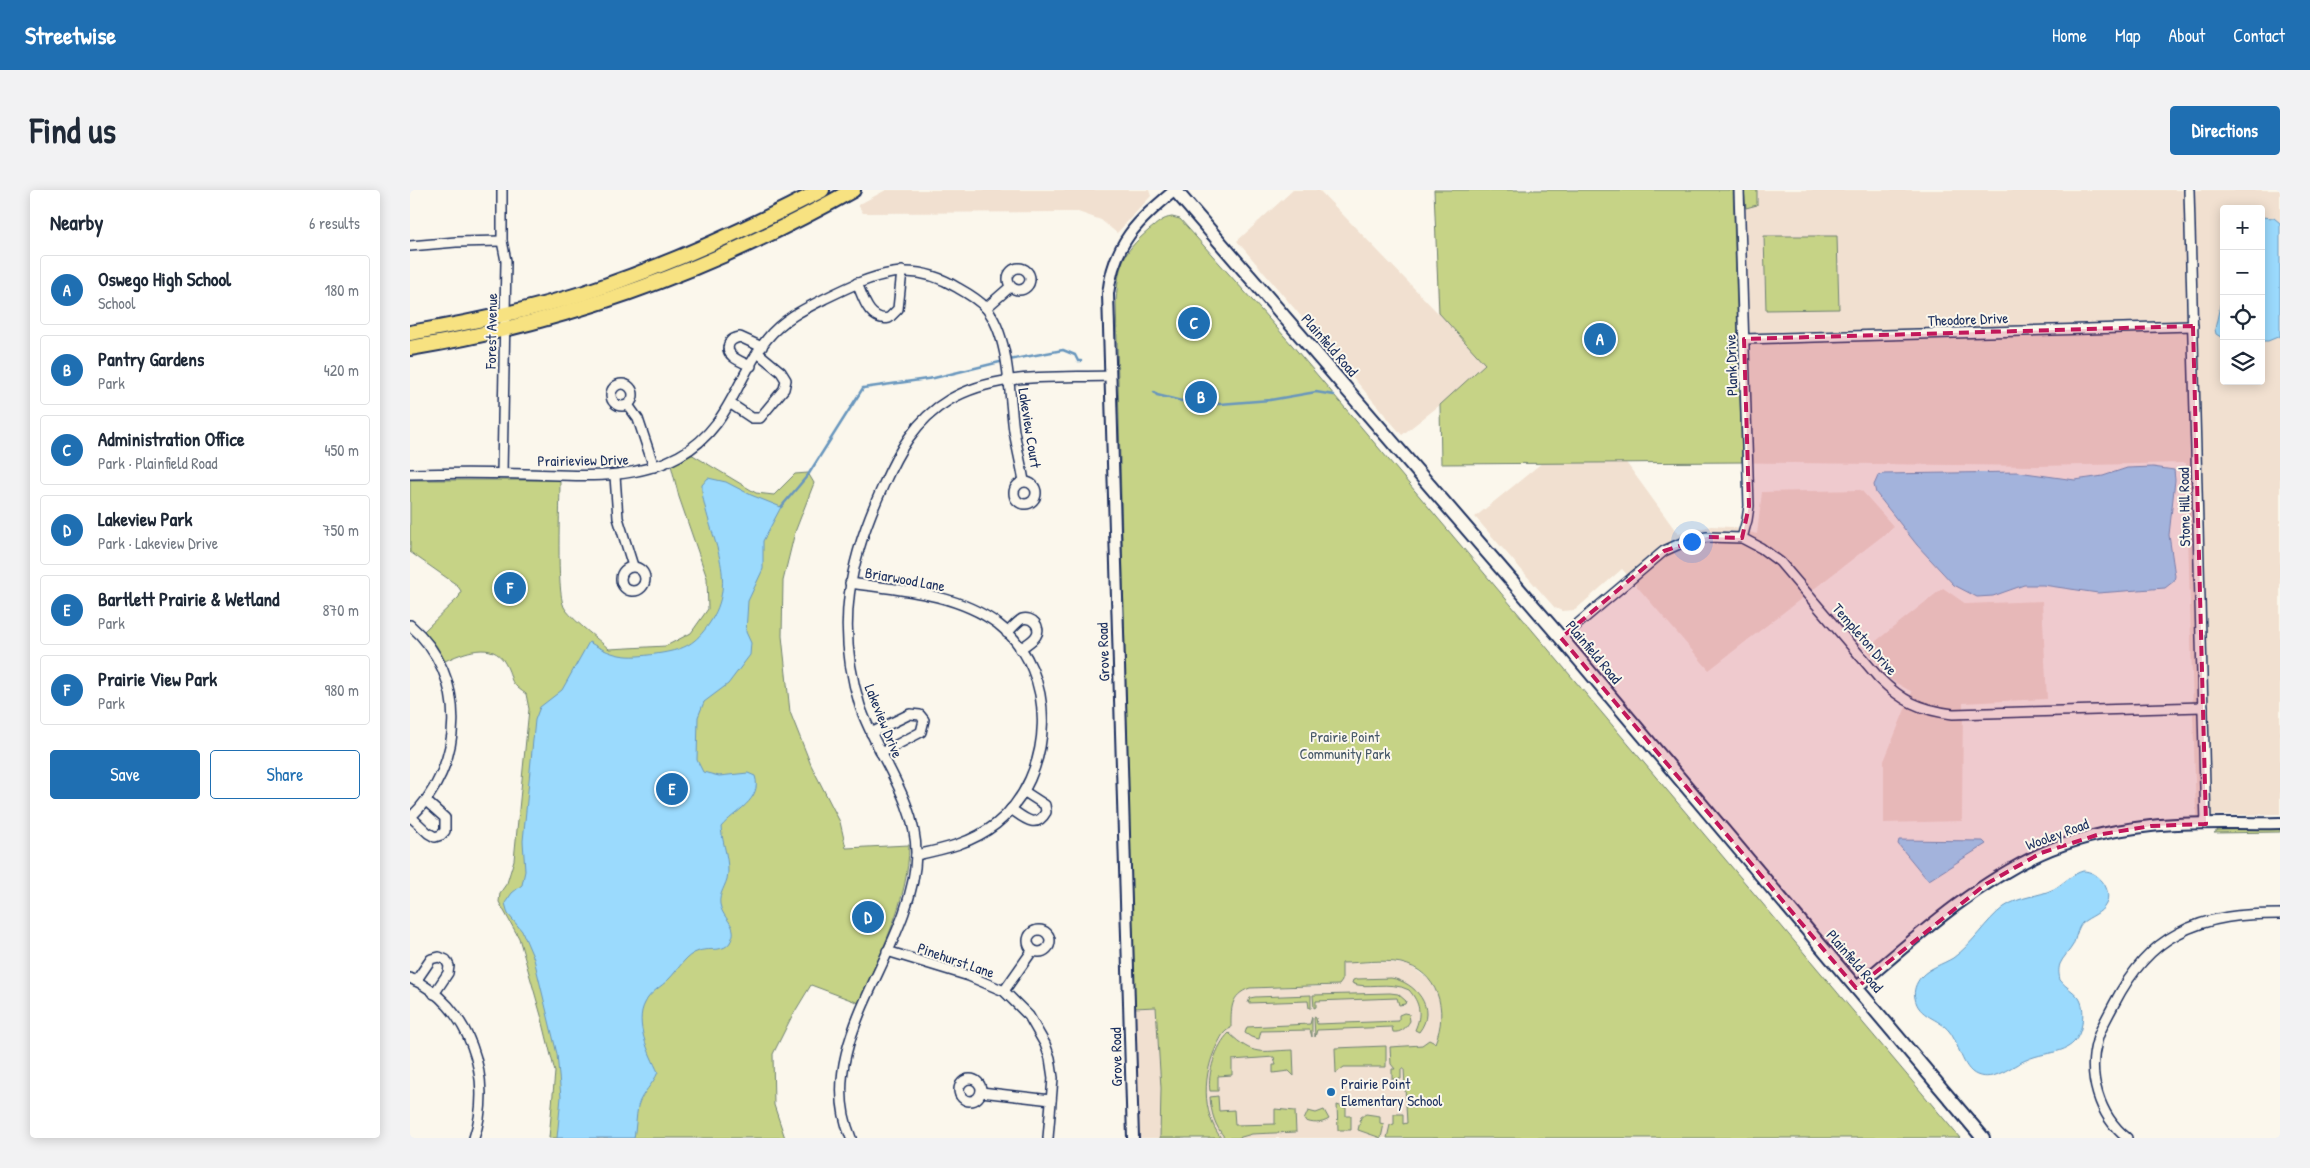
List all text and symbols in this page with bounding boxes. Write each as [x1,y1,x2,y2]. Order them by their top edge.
text: Streetwise [25,19,116,51]
text: Home [2052,23,2087,48]
text: Map [2115,23,2140,48]
text: About [2168,23,2205,48]
text: Contact [2233,23,2285,48]
button: Directions [2170,106,2280,155]
text: Find us [30,107,116,154]
map controls [2220,205,2265,385]
button: + [2220,205,2265,250]
text: Nearby [50,208,103,237]
text: 6 results [309,212,360,234]
button: − [2220,250,2265,295]
text: Oswego High School [98,266,231,292]
text: A [63,279,71,301]
text: 180 m [325,279,359,301]
text: School [98,292,135,314]
street label: Forest Avenue [480,293,502,370]
button: locate [2220,295,2265,340]
pin: C [1178,304,1210,342]
street label: Theodore Drive [1927,307,2009,331]
street label: Plainfield Road [1297,309,1363,381]
pin: A [1584,320,1616,358]
street label: Plank Drive [1719,334,1743,396]
button: layers [2220,340,2265,385]
text: Pantry Gardens [98,346,204,372]
text: B [63,359,71,381]
text: 420 m [324,359,359,381]
text: Park [98,372,125,394]
pin: B [1185,378,1217,416]
street label: Lakeview Court [1013,387,1047,470]
text: Administration Office [98,426,244,452]
text: C [63,439,71,461]
text: 450 m [325,439,359,461]
street label: Prairieview Drive [537,449,629,471]
text: Park · Plainfield Road [98,452,218,474]
street label: Stone Hill Road [2173,467,2195,547]
text: Lakeview Park [98,506,192,532]
text: D [63,519,71,541]
text: 750 m [323,519,359,541]
your location [1679,529,1705,555]
text: Park · Lakeview Drive [98,532,218,554]
street label: Briarwood Lane [863,562,947,596]
pin: F [494,569,526,607]
text: Bartlett Prairie & Wetland [98,586,279,612]
street label: Templeton Drive [1828,598,1902,680]
text: E [63,599,71,621]
text: 870 m [322,599,359,621]
text: Park [98,612,125,634]
street label: Plainfield Road [1561,616,1627,688]
street label: Grove Road [1091,622,1115,682]
text: Prairie View Park [98,666,217,692]
text: F [64,679,70,701]
text: 980 m [324,679,359,701]
street label: Lakeview Drive [860,681,908,761]
text: Park [98,692,125,714]
park label: Prairie Point Community Park [1300,726,1390,764]
button: Save [50,750,200,799]
button: Share [210,750,360,799]
pin: E [656,770,688,808]
street label: Wooley Road [2023,813,2092,855]
pin: D [852,898,884,936]
street label: Plainfield Road [1822,925,1888,997]
street label: Pinehurst Lane [915,937,997,983]
street label: Grove Road [1105,1027,1127,1087]
place label: Prairie Point Elementary School [1341,1073,1442,1111]
marker: Prairie Point Elementary School [1325,1086,1337,1098]

